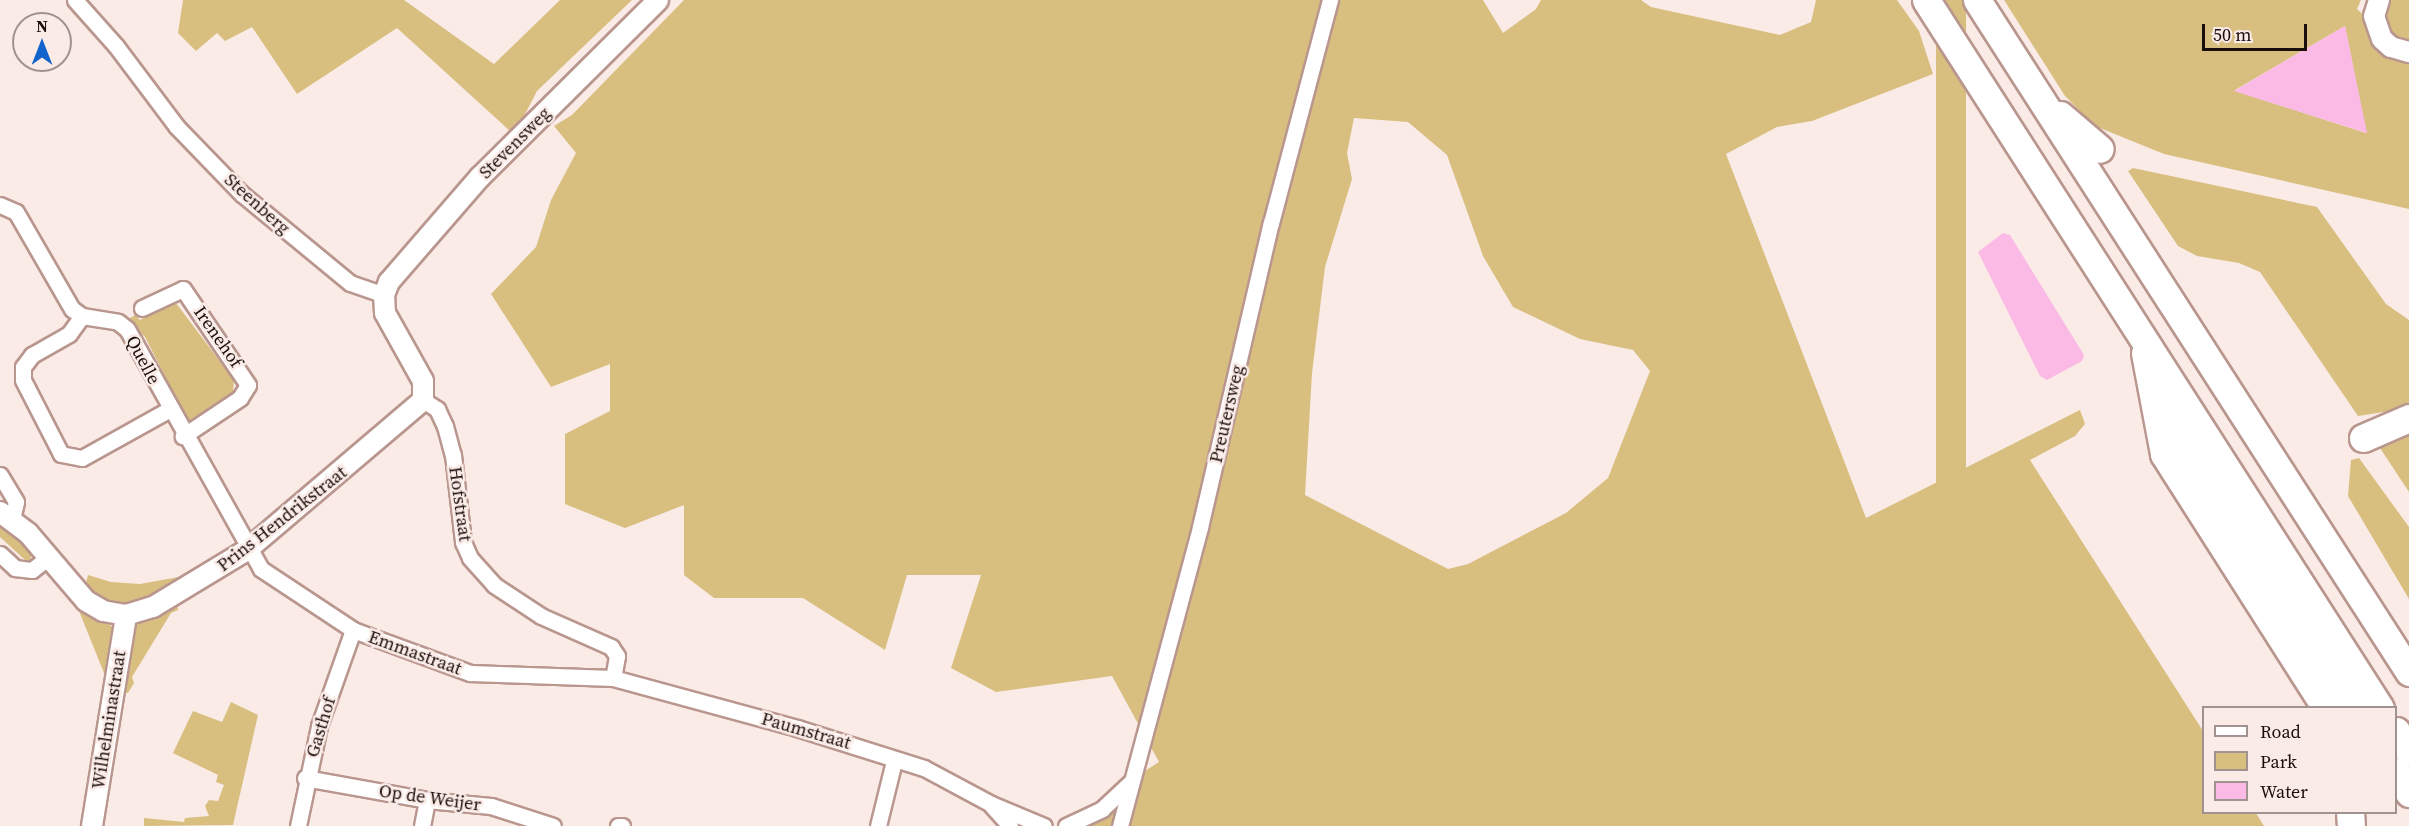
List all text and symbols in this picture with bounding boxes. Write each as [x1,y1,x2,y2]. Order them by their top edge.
north arrow [12,12,72,72]
scale bar [2205,12,2310,50]
text: N [36,15,48,37]
text: 50 m [2213,22,2251,47]
street label: Stevensweg [475,103,555,183]
street label: Steenberg [220,169,294,239]
street label: Irenehof [189,302,247,372]
street label: Quelle [121,332,165,388]
street label: Preutersweg [1205,363,1249,465]
street label: Prins Hendrikstraat [213,462,351,576]
street label: Hofstraat [444,465,476,543]
street label: Emmastraat [365,626,465,680]
street label: Wilhelminastraat [87,649,131,791]
street label: Gasthof [302,694,340,760]
legend [2202,706,2397,814]
street label: Paumstraat [759,708,853,754]
text: Road [2260,719,2301,744]
text: Park [2260,749,2297,774]
text: Water [2260,779,2308,804]
street label: Op de Weijer [377,780,483,816]

